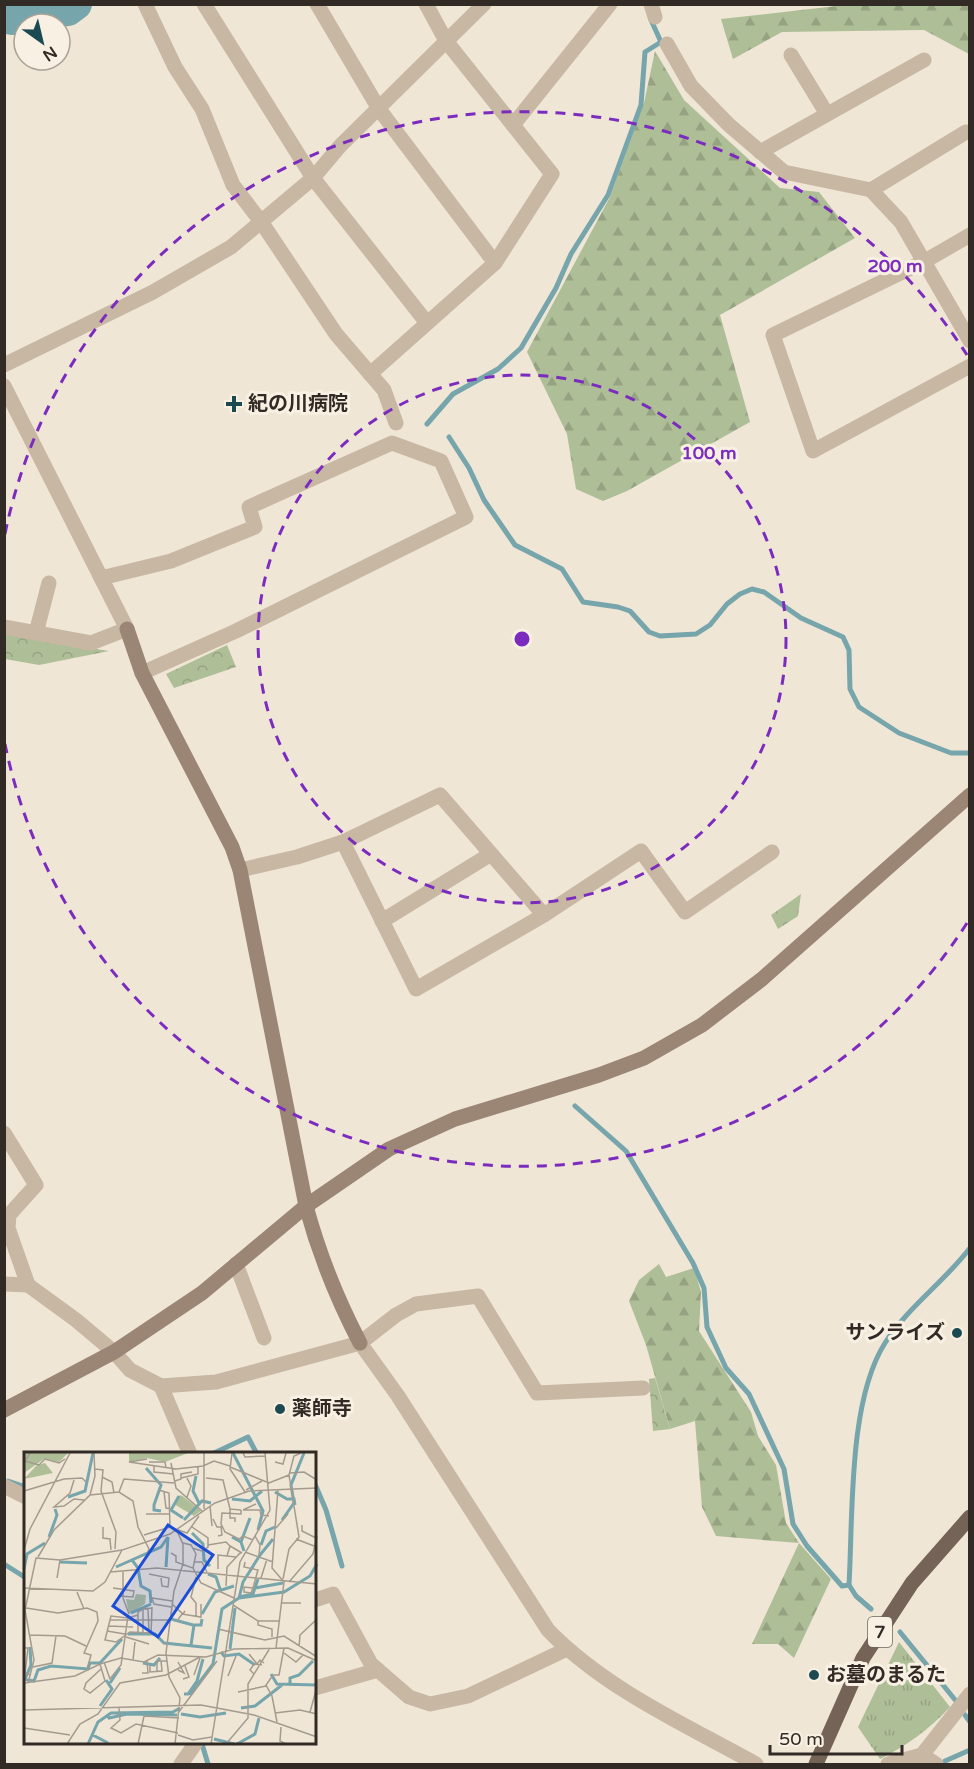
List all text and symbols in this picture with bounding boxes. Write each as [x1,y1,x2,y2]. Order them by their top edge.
north arrow [12,12,72,72]
text: N [39,42,61,65]
text: 200 m [867,255,923,277]
place label: 紀の川病院 [248,392,348,416]
marker: 紀の川病院 [225,395,243,413]
text: 100 m [681,442,737,464]
centre of rings [512,629,532,649]
place label: サンライズ [846,1321,945,1345]
marker: サンライズ [950,1326,964,1340]
place label: 薬師寺 [292,1397,352,1421]
marker: 薬師寺 [273,1402,287,1416]
inset map [24,1452,316,1745]
road number: 7 [868,1617,892,1647]
place label: お墓のまるた [826,1663,946,1687]
marker: お墓のまるた [807,1668,821,1682]
scale bar [770,1718,902,1756]
text: 50 m [779,1728,823,1750]

